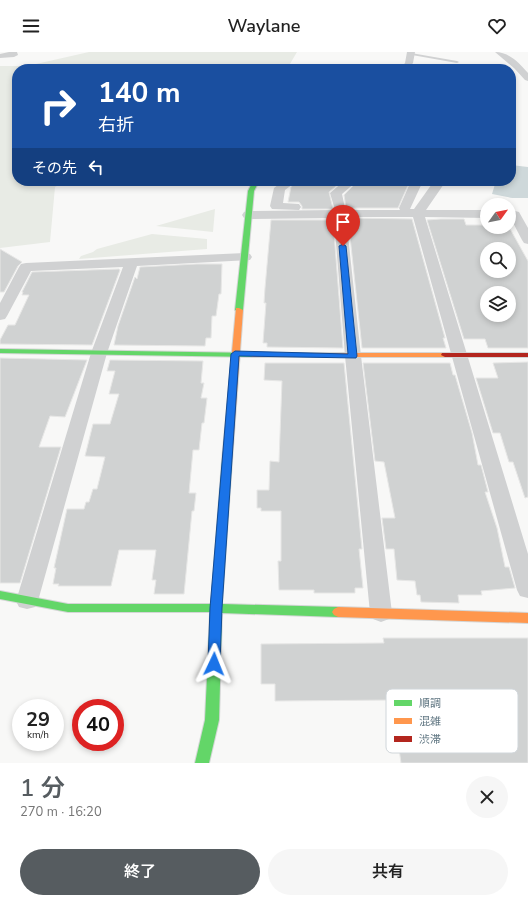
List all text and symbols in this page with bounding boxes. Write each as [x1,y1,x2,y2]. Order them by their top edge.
text: Waylane [227,14,301,38]
icon: menu [20,15,42,37]
icon: heart [486,15,508,37]
text: 140 m [98,74,181,112]
icon: right [32,80,84,132]
text: 右折 [98,113,134,137]
icon: left [85,156,107,178]
text: その先 [32,158,77,178]
north arrow [480,198,516,234]
map controls [480,198,516,322]
pin [326,205,360,246]
icon: arrive [332,211,354,233]
button: search [480,242,516,278]
button: layers [480,286,516,322]
position arrow [193,643,235,685]
legend [386,689,518,753]
text: 順調 [419,696,441,711]
speed limit sign: 40 [72,699,124,751]
text: 29 [26,706,50,733]
text: 混雑 [419,714,441,729]
text: km/h [27,728,49,742]
text: 渋滞 [419,732,441,747]
text: 1 分 [20,772,65,804]
button: close [466,776,508,818]
text: 270 m · 16:20 [20,803,102,821]
button: 終了 [20,849,260,895]
button: 共有 [268,849,508,895]

